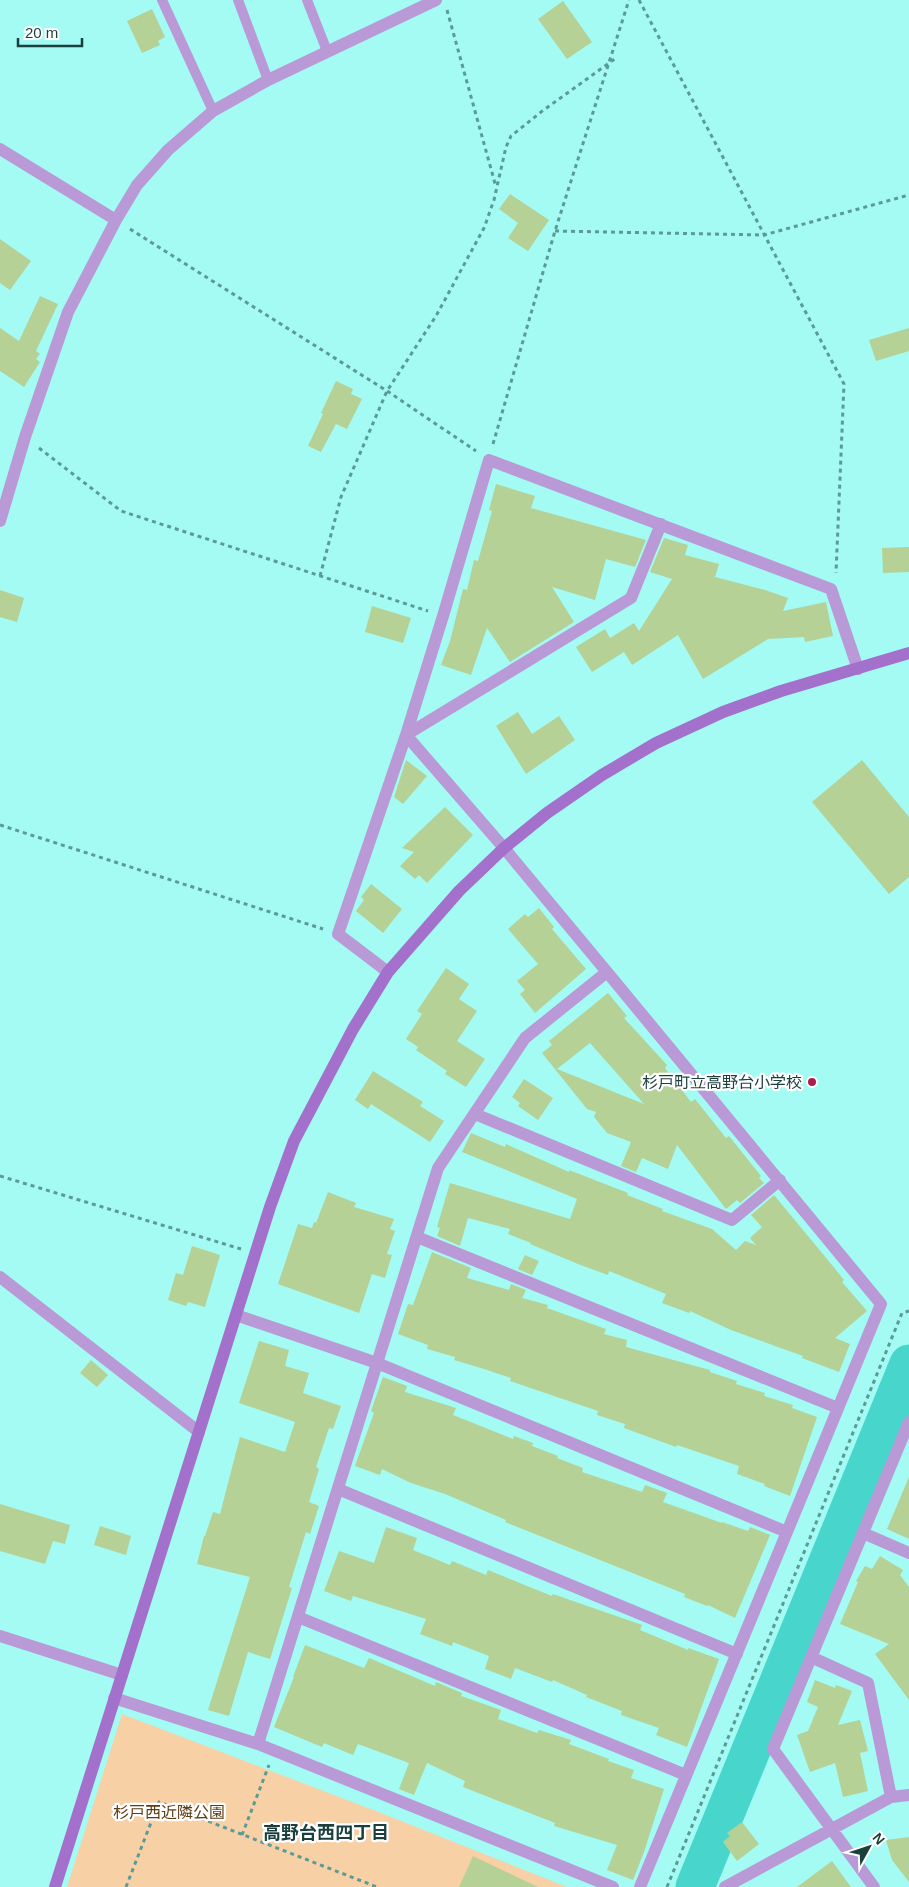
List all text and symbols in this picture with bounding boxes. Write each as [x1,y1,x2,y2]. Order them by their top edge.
scale bar [18,15,81,47]
text: 20 m [25,24,58,41]
place label: 杉戸町立高野台小学校 [642,1074,802,1091]
marker: 杉戸町立高野台小学校 [806,1076,818,1088]
park label: 杉戸西近隣公園 [113,1804,225,1821]
north arrow [844,1822,894,1872]
district label: 高野台西四丁目 [263,1823,389,1843]
text: N [870,1830,888,1848]

